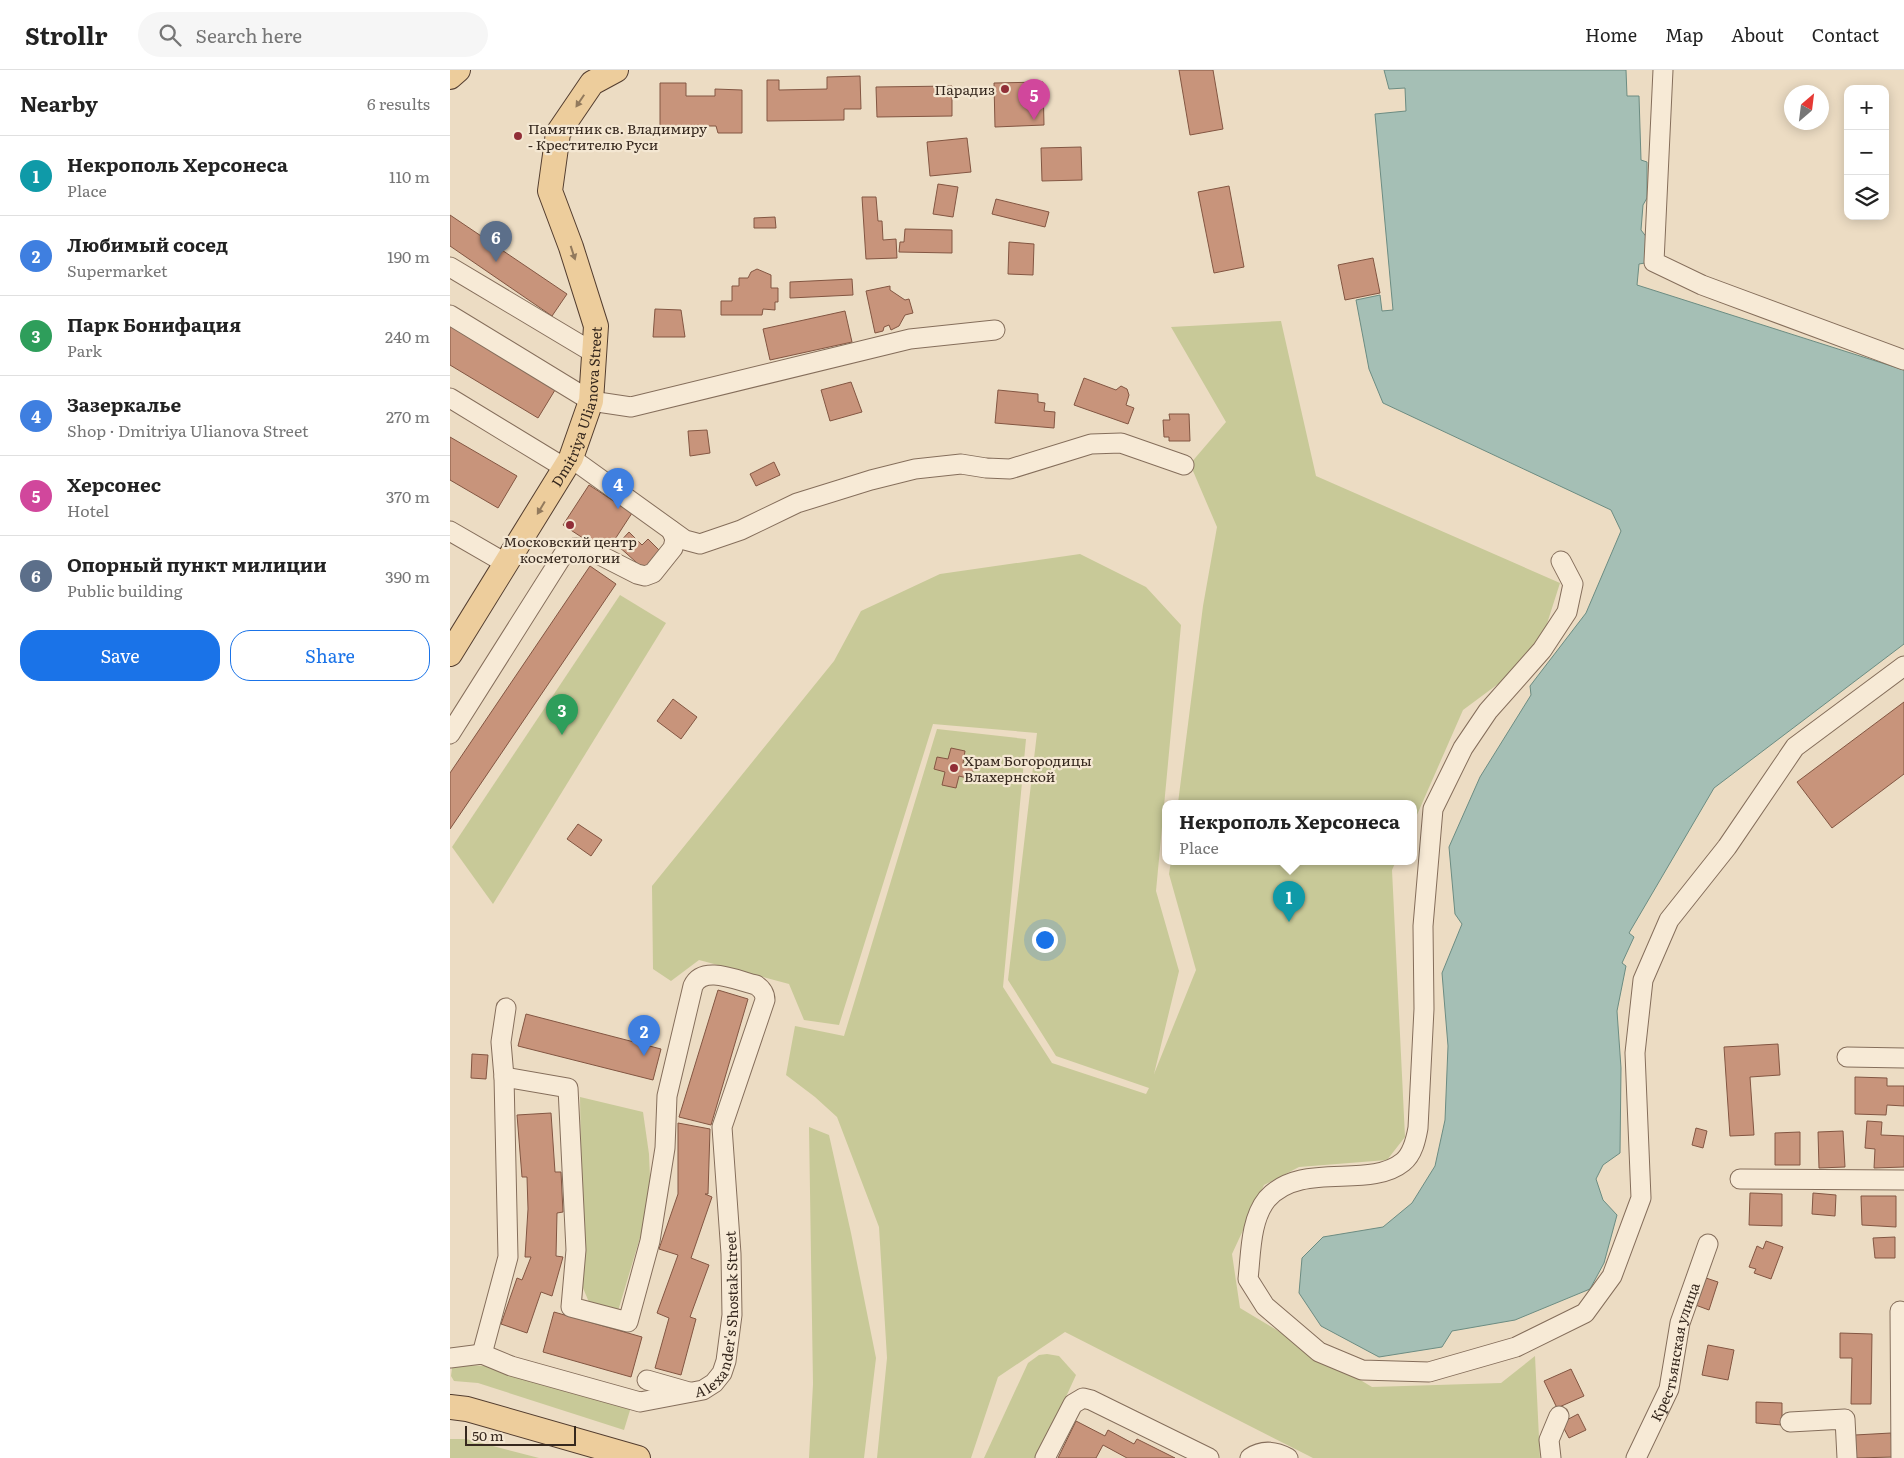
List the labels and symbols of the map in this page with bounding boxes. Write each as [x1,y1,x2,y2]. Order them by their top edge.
place label: Парадиз [935,79,995,99]
pin: 5 [1018,79,1050,120]
marker: Парадиз [999,83,1011,95]
north arrow [1784,85,1829,130]
one-way arrow [575,95,585,108]
place label: Памятник св. Владимиру - Крестителю Руси [528,118,708,154]
marker: Памятник св. Владимиру - Крестителю Руси [512,130,524,142]
pin: 6 [480,221,512,262]
one-way arrow [569,245,577,260]
street label: Dmitriya Ulianova Street [546,325,606,490]
pin: 4 [602,468,634,509]
one-way arrow [536,501,545,514]
marker: Московский центр косметологии [564,519,576,531]
place label: Московский центр косметологии [503,531,637,567]
pin: 3 [546,694,578,735]
place label: Храм Богородицы Влахернской [964,750,1092,786]
marker: Храм Богородицы Влахернской [948,762,960,774]
pin: 1 [1273,881,1305,922]
your location [1032,927,1058,953]
pin: 2 [628,1015,660,1056]
street label: Alexander's Shostak Street [693,1230,742,1401]
street label: Крестьянская улица [1645,1279,1704,1424]
scale bar [465,1423,576,1446]

